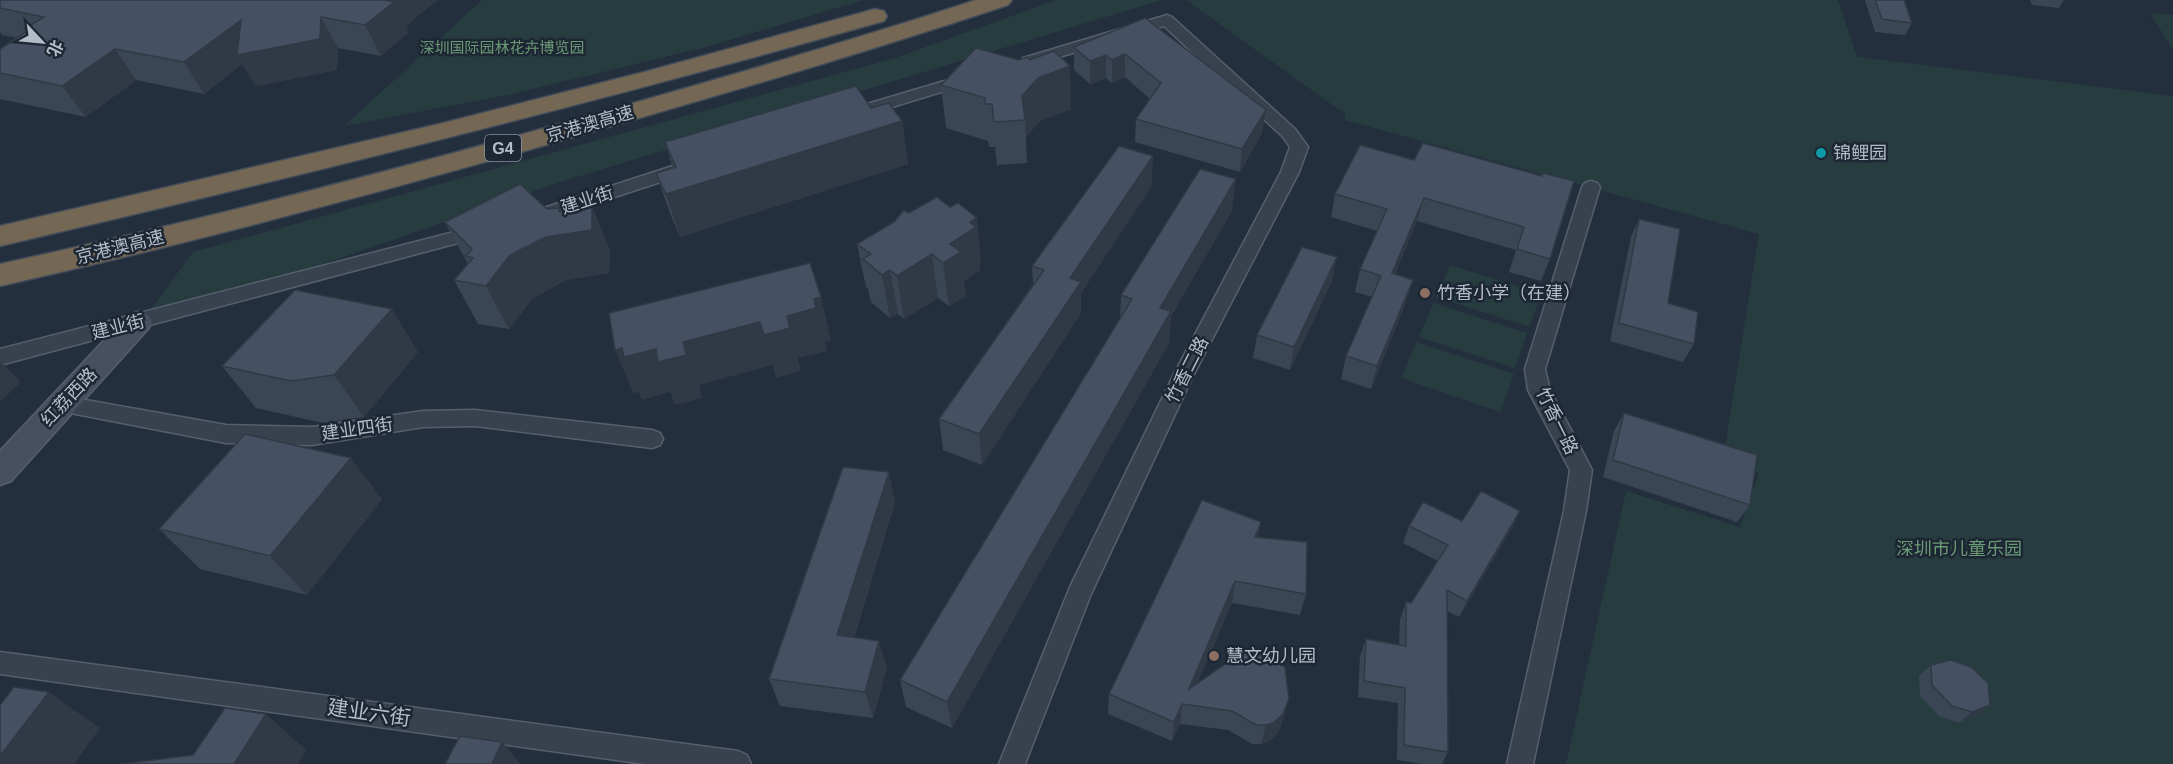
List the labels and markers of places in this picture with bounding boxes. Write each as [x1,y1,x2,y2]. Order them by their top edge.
place label: 锦鲤园 [1833,143,1887,163]
marker: 锦鲤园 [1814,146,1828,160]
place label: 竹香小学（在建） [1437,283,1581,303]
marker: 竹香小学（在建） [1418,286,1432,300]
place label: 慧文幼儿园 [1226,646,1316,666]
marker: 慧文幼儿园 [1207,649,1221,663]

